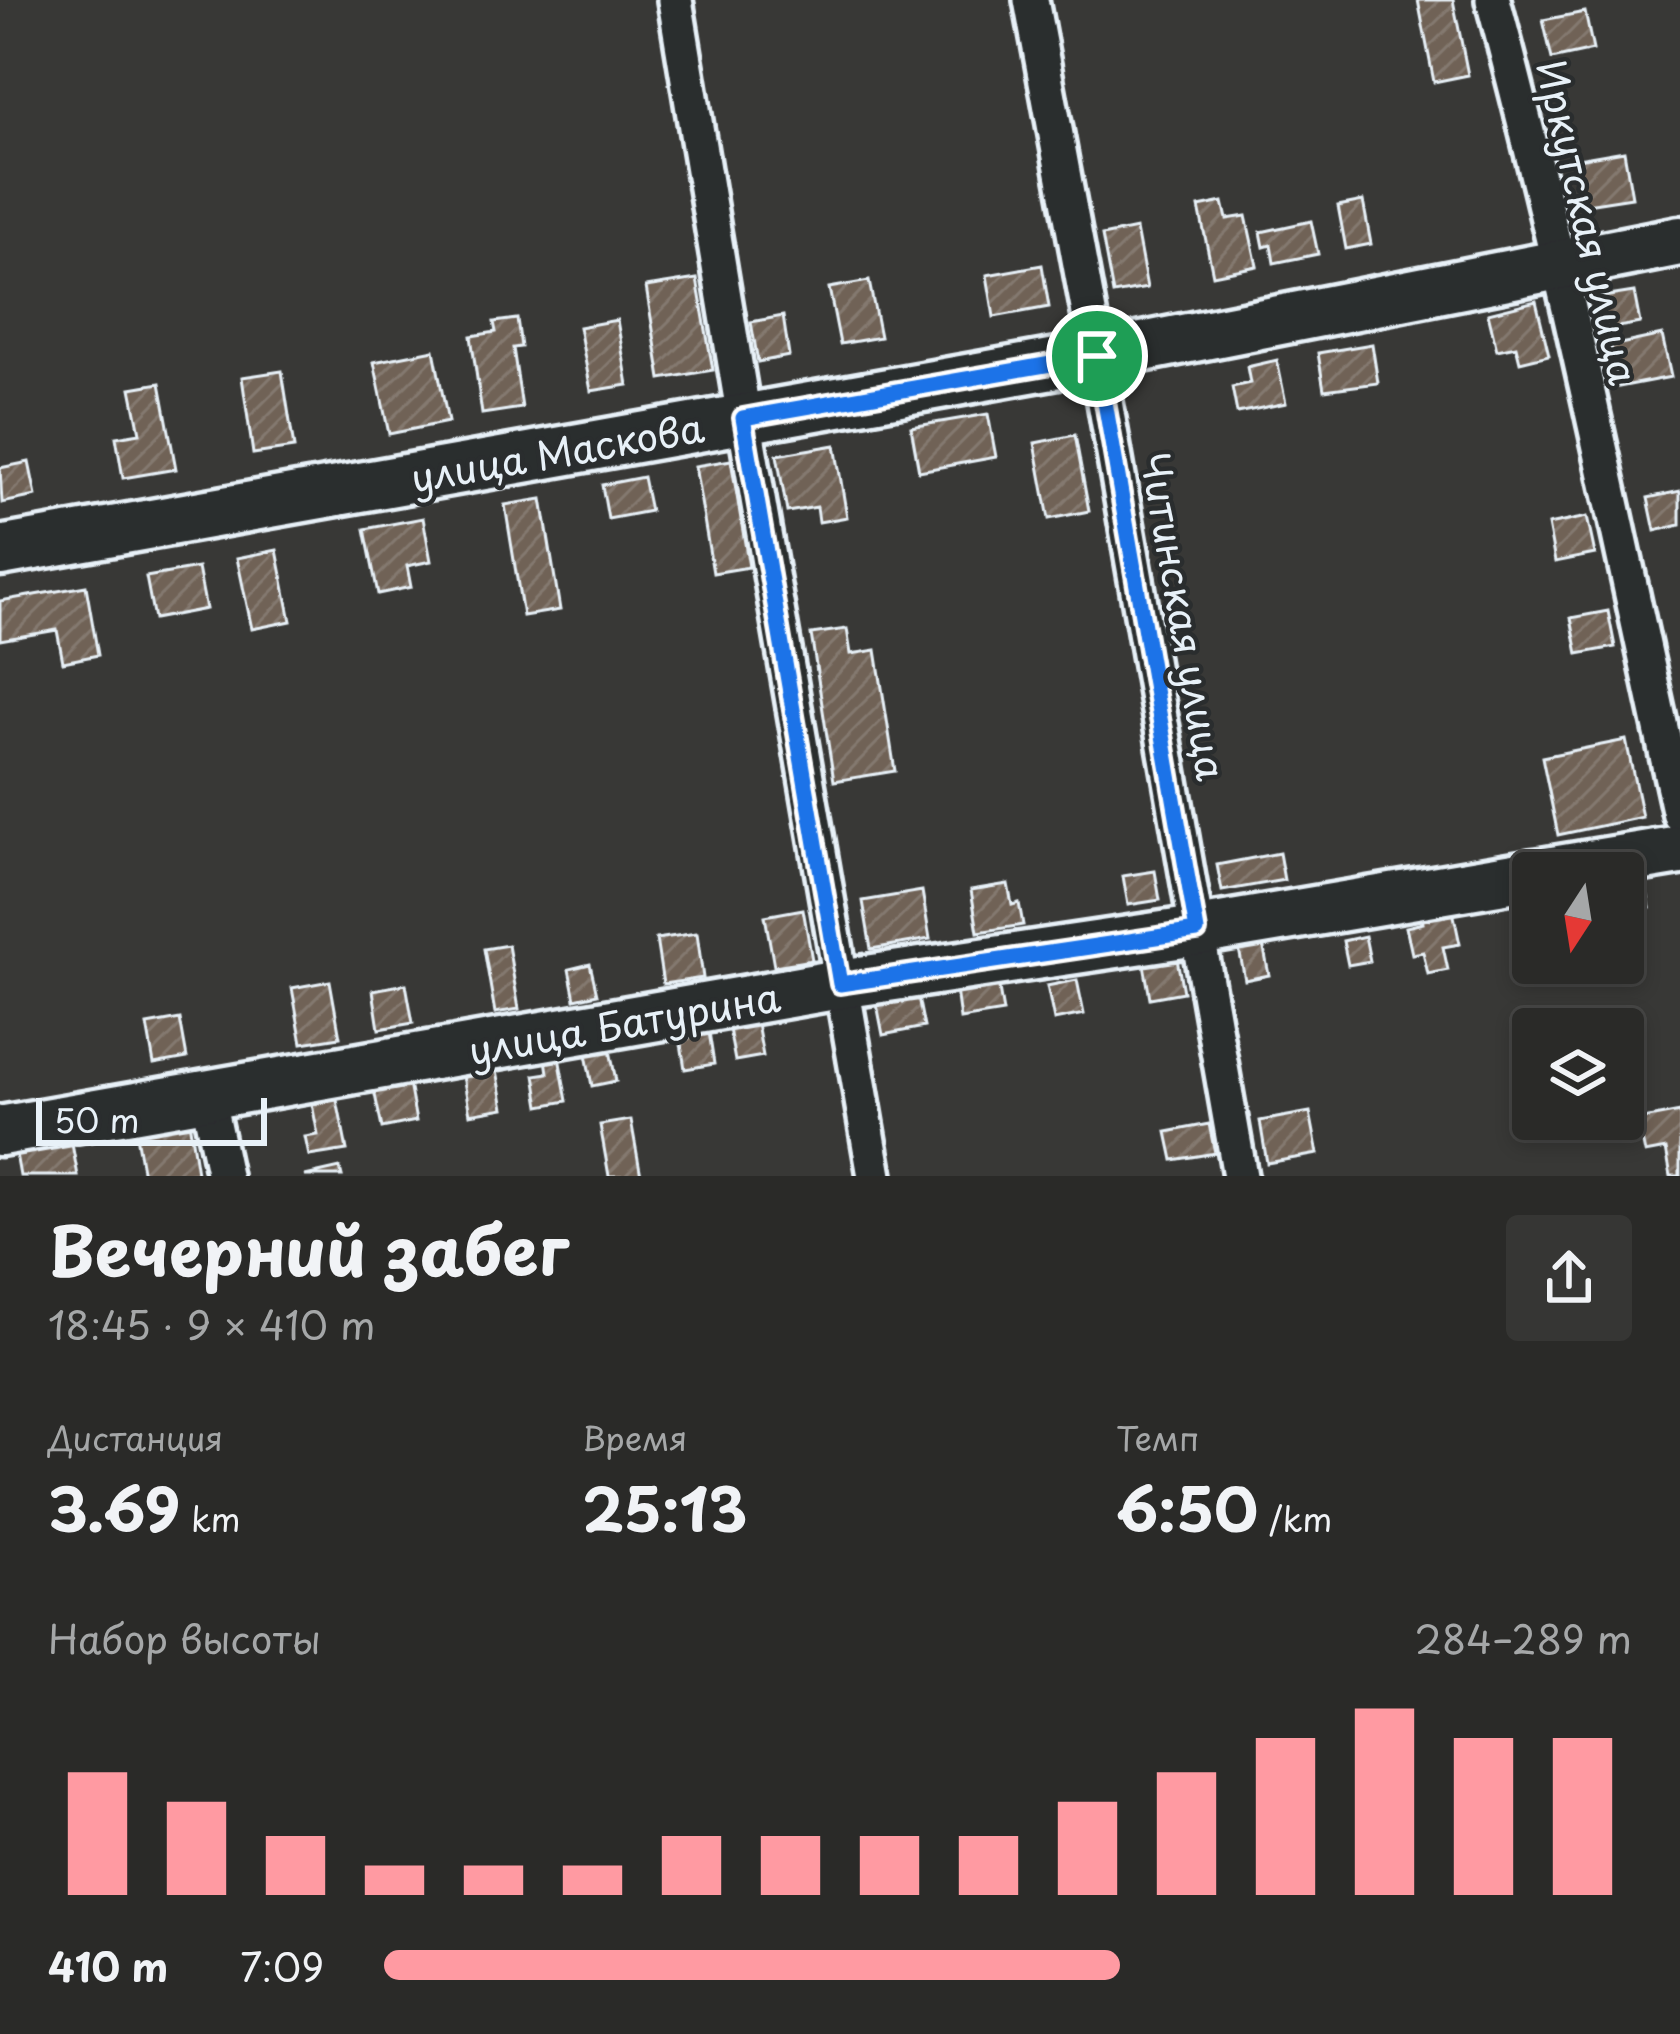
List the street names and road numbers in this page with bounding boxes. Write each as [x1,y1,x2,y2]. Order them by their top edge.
street label: Иркутская улица [1523,54,1655,390]
street label: улица Маскова [406,396,709,506]
street label: Читинская улица [1127,447,1243,785]
street label: улица Батурина [463,965,785,1078]

